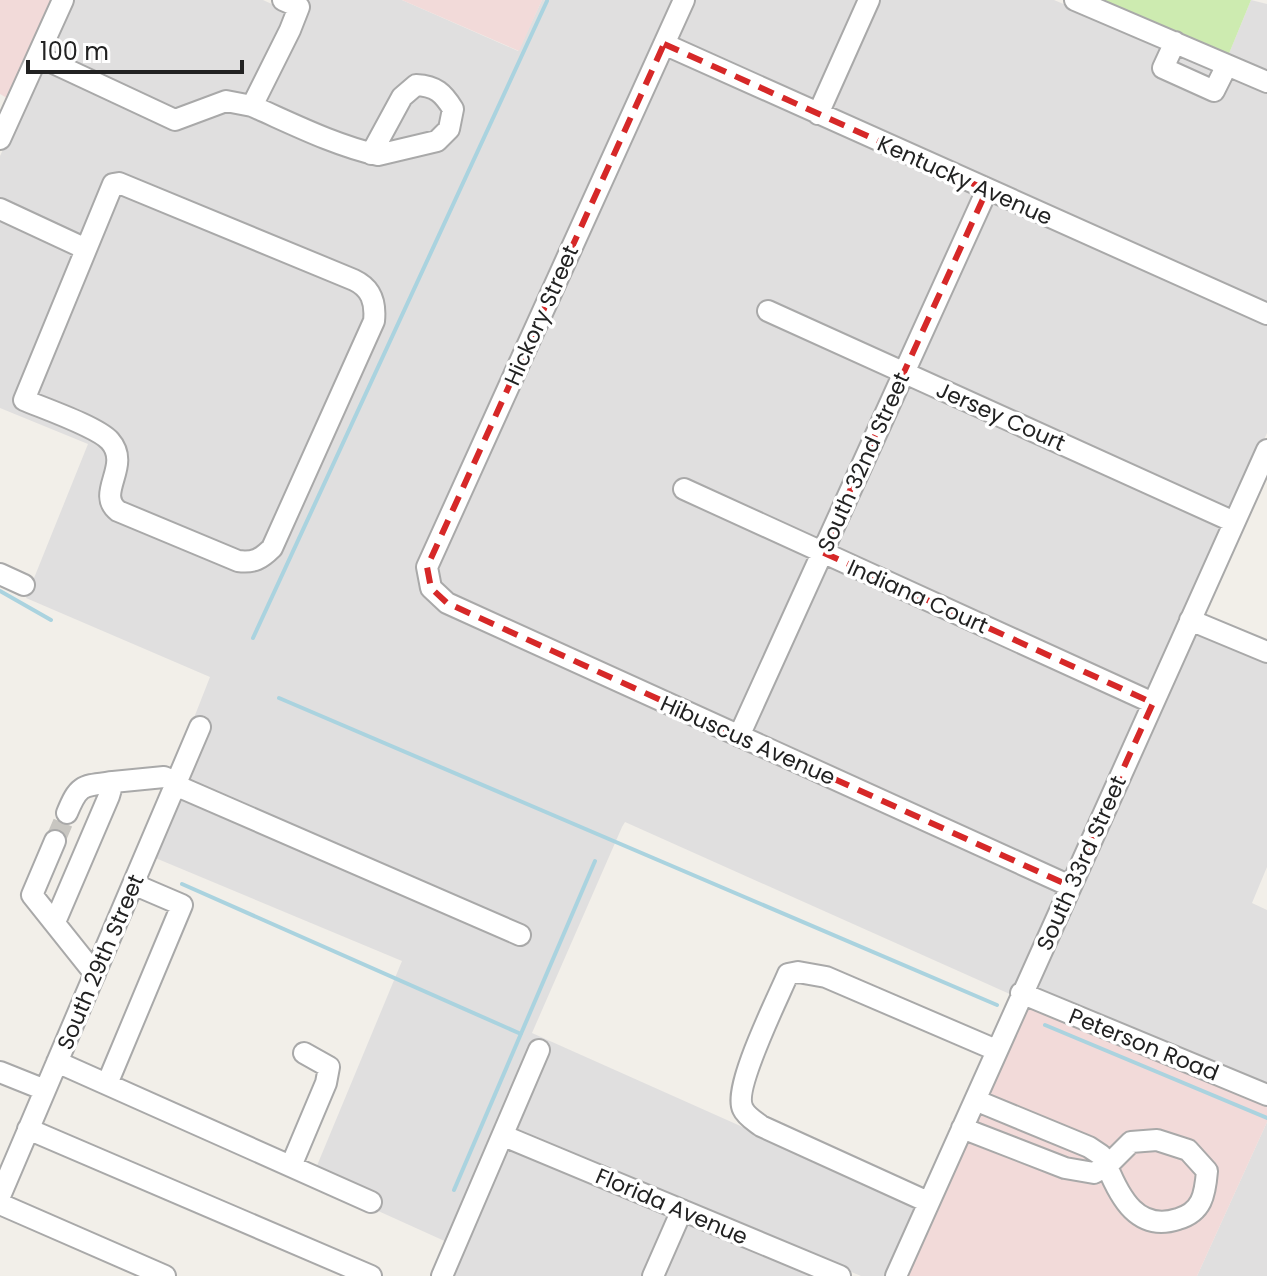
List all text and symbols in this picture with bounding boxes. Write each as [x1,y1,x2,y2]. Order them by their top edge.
scale bar [28,24,242,74]
text: 100 m [40,35,109,68]
street label: Kentucky Avenue [872,128,1057,233]
street label: Hickory Street [497,240,586,390]
street label: South 32nd Street [810,367,917,557]
street label: Jersey Court [931,374,1070,459]
street label: Indiana Court [843,552,993,641]
street label: Hibuscus Avenue [655,688,840,793]
street label: South 33rd Street [1029,771,1134,956]
street label: South 29th Street [49,870,151,1055]
street label: Peterson Road [1064,1000,1223,1089]
street label: Florida Avenue [591,1160,753,1252]

